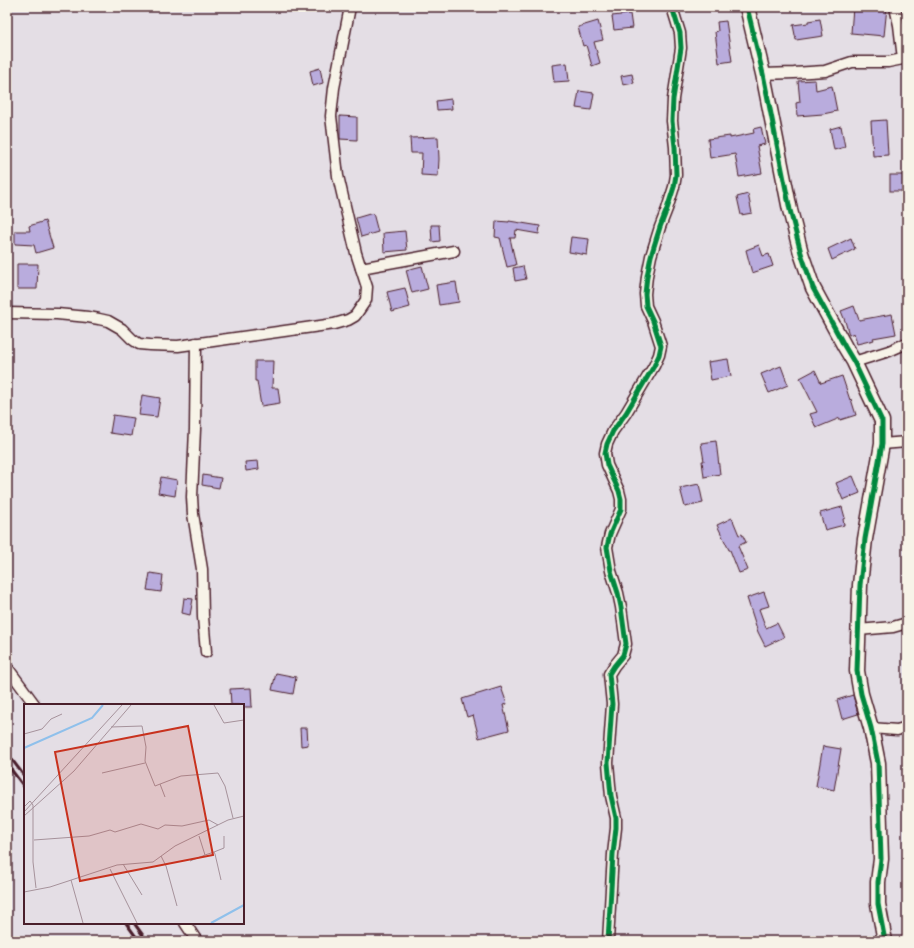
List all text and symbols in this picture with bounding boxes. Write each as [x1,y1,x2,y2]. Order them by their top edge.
inset map [24,704,244,924]

